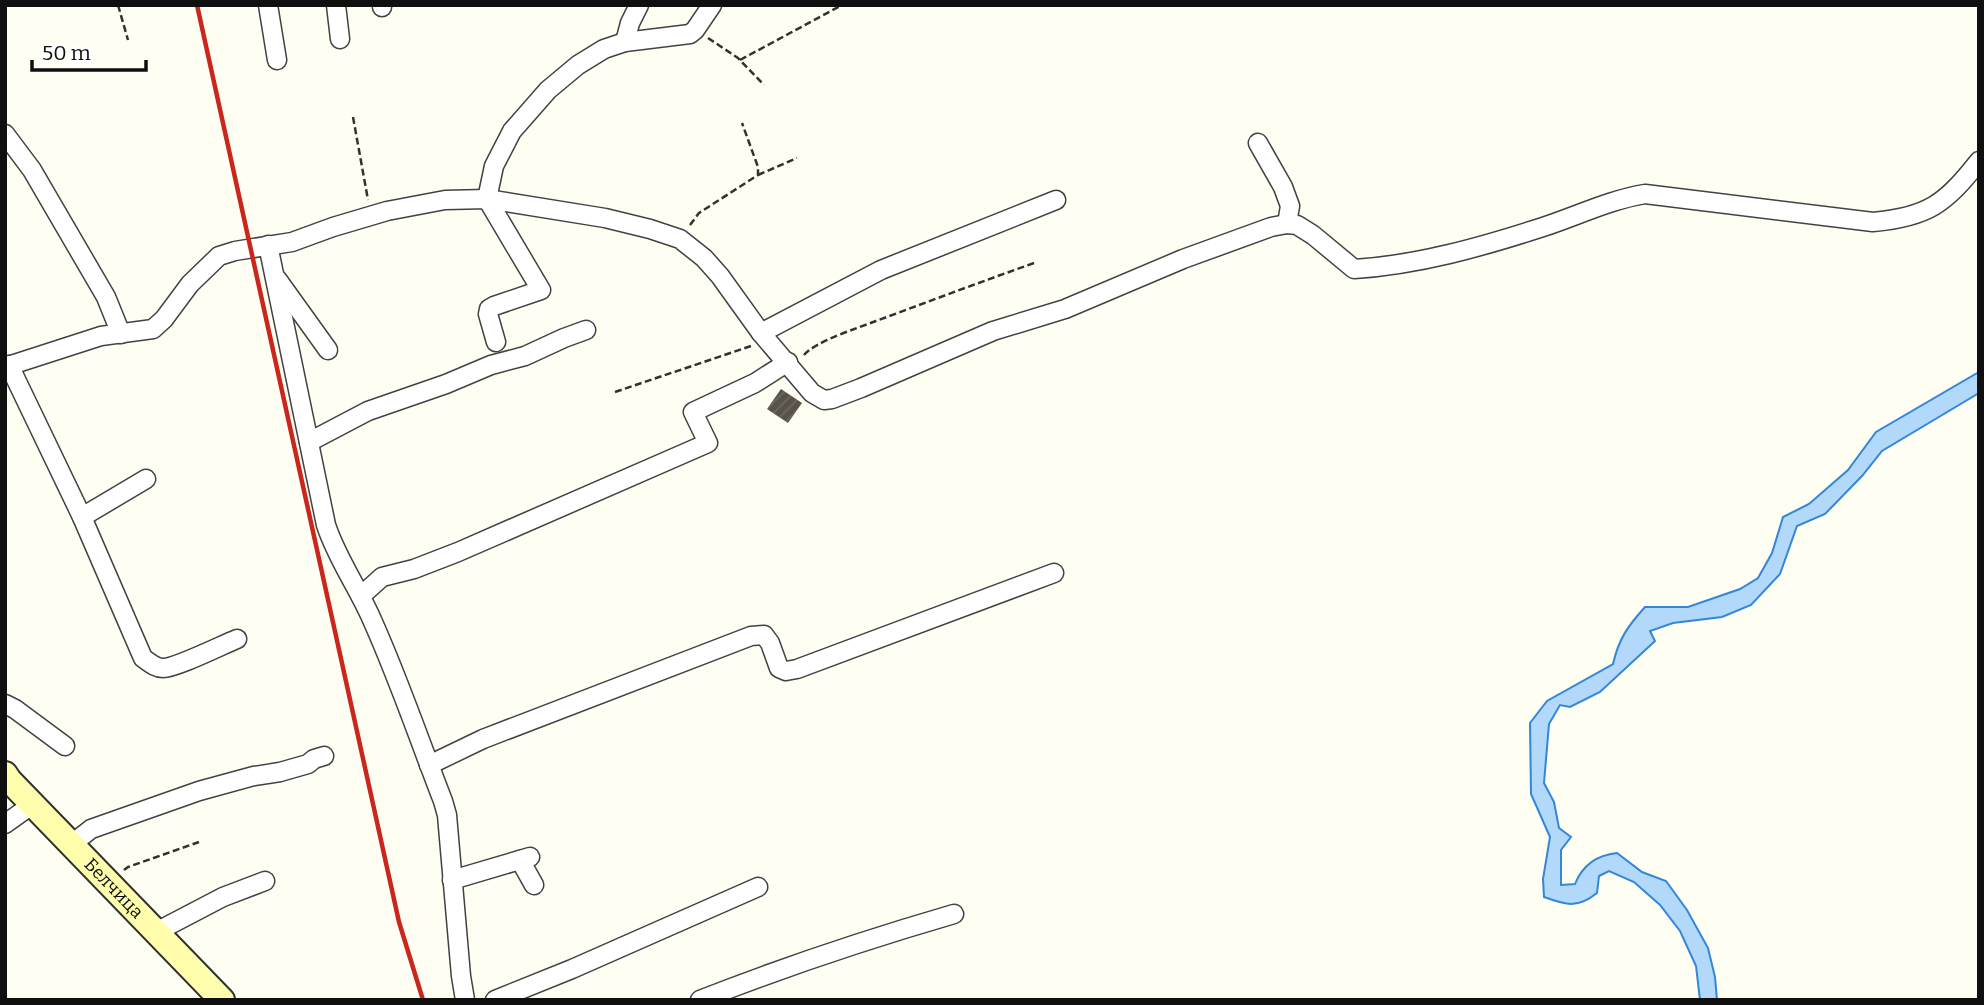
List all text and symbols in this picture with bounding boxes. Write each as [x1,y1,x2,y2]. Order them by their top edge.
scale bar [32,28,145,72]
text: 50 m [42,40,91,66]
street label: Белчица [80,854,148,923]

